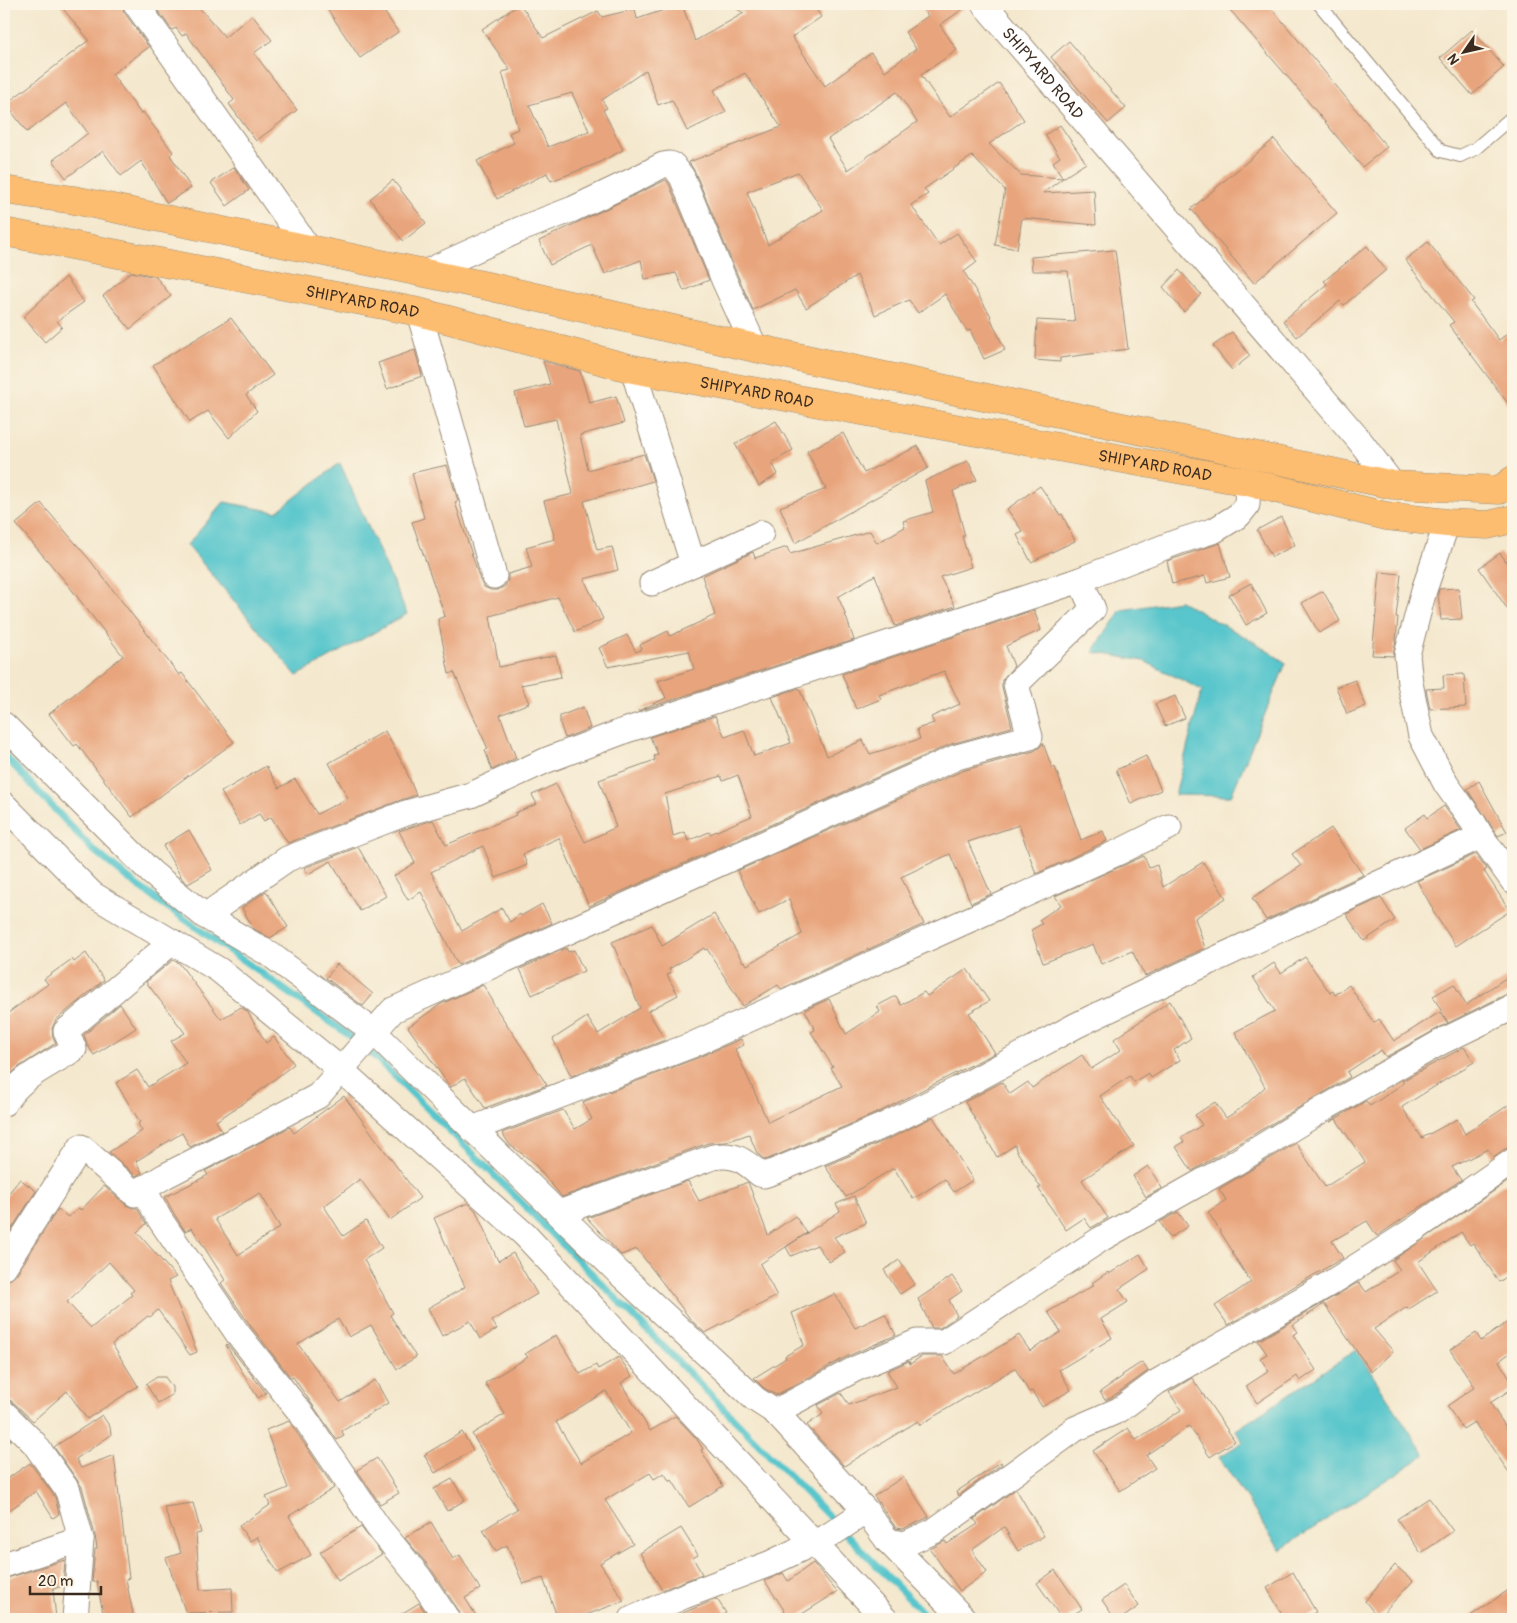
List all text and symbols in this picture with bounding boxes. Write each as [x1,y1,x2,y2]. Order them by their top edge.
street label: SHIPYARD ROAD [997,23,1088,124]
north arrow [1440,28,1490,78]
text: N [1444,50,1463,68]
street label: SHIPYARD ROAD [304,281,421,323]
street label: SHIPYARD ROAD [698,372,815,413]
street label: SHIPYARD ROAD [1097,446,1213,486]
scale bar [30,1563,101,1595]
text: 20 m [38,1572,73,1591]

